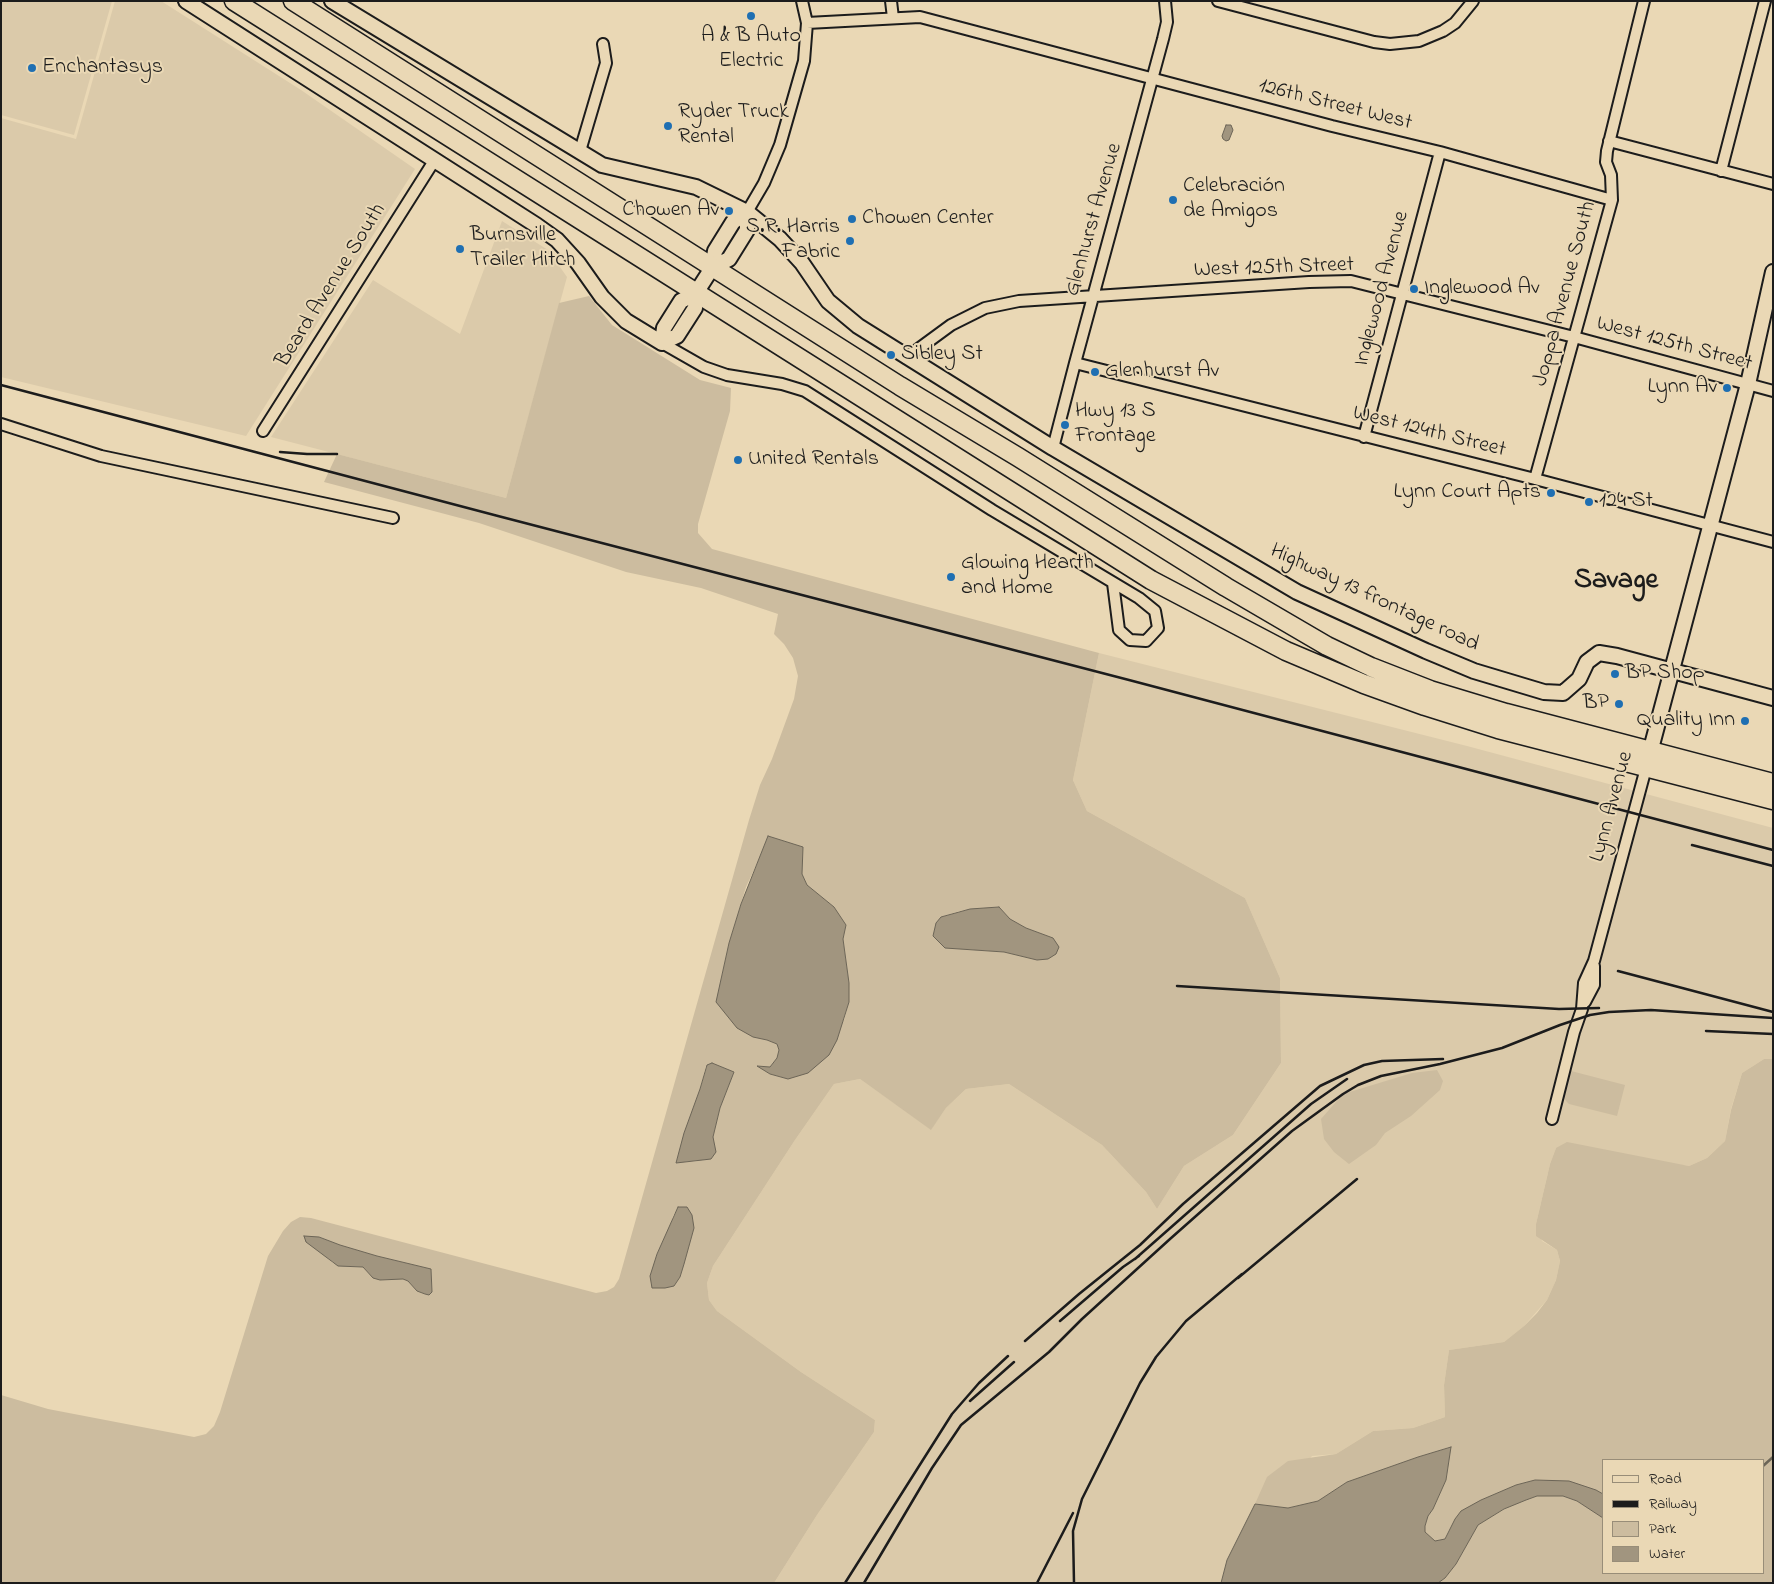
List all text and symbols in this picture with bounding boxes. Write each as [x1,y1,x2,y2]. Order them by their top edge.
marker: A & B Auto Electric [745,10,757,22]
place label: A & B Auto Electric [701,24,801,76]
place label: Enchantasys [42,55,163,81]
marker: Enchantasys [26,62,38,74]
street label: 126th Street West [1255,74,1415,138]
place label: Ryder Truck Rental [678,100,789,152]
marker: Ryder Truck Rental [662,120,674,132]
street label: Glenhurst Avenue [1061,140,1129,300]
place label: Celebración de Amigos [1183,174,1285,225]
marker: Celebración de Amigos [1167,194,1179,206]
place label: Chowen Av [622,198,719,224]
street label: Joppa Avenue South [1529,198,1603,390]
street label: Beard Avenue South [271,199,393,373]
marker: Chowen Av [723,205,735,217]
place label: Chowen Center [862,206,993,232]
street label: Inglewood Avenue [1350,209,1416,369]
marker: Chowen Center [846,213,858,225]
place label: S.R. Harris Fabric [746,215,840,266]
place label: Burnsville Trailer Hitch [470,223,575,274]
marker: S.R. Harris Fabric [844,235,856,247]
marker: Burnsville Trailer Hitch [454,243,466,255]
street label: West 125th Street [1193,253,1355,285]
place label: Inglewood Av [1424,276,1540,302]
marker: Inglewood Av [1408,283,1420,295]
street label: West 125th Street [1593,312,1755,378]
place label: Sibley St [901,342,983,368]
marker: Sibley St [885,349,897,361]
place label: Glenhurst Av [1105,359,1219,385]
marker: Glenhurst Av [1089,366,1101,378]
place label: Lynn Av [1647,375,1717,401]
marker: Lynn Av [1721,382,1733,394]
place label: Hwy 13 S Frontage [1075,399,1156,451]
street label: West 124th Street [1350,401,1508,465]
marker: Hwy 13 S Frontage [1059,419,1071,431]
place label: United Rentals [748,447,879,473]
marker: United Rentals [732,454,744,466]
place label: Lynn Court Apts [1394,480,1541,506]
marker: Lynn Court Apts [1545,487,1557,499]
place label: 124 St [1599,489,1653,515]
marker: 124 St [1583,496,1595,508]
street label: Highway 13 frontage road [1265,539,1483,659]
place label: Glowing Hearth and Home [961,551,1094,602]
district label: Savage [1574,565,1658,599]
marker: Glowing Hearth and Home [945,571,957,583]
place label: BP Shop [1625,661,1705,687]
marker: BP Shop [1609,668,1621,680]
place label: BP [1583,691,1609,717]
marker: BP [1613,698,1625,710]
place label: Quality Inn [1637,708,1735,734]
marker: Quality Inn [1739,715,1751,727]
street label: Lynn Avenue [1586,749,1640,865]
legend [1602,1459,1764,1574]
text: Road [1649,1468,1682,1490]
text: Railway [1649,1493,1697,1515]
text: Park [1649,1518,1676,1540]
text: Water [1649,1543,1685,1565]

